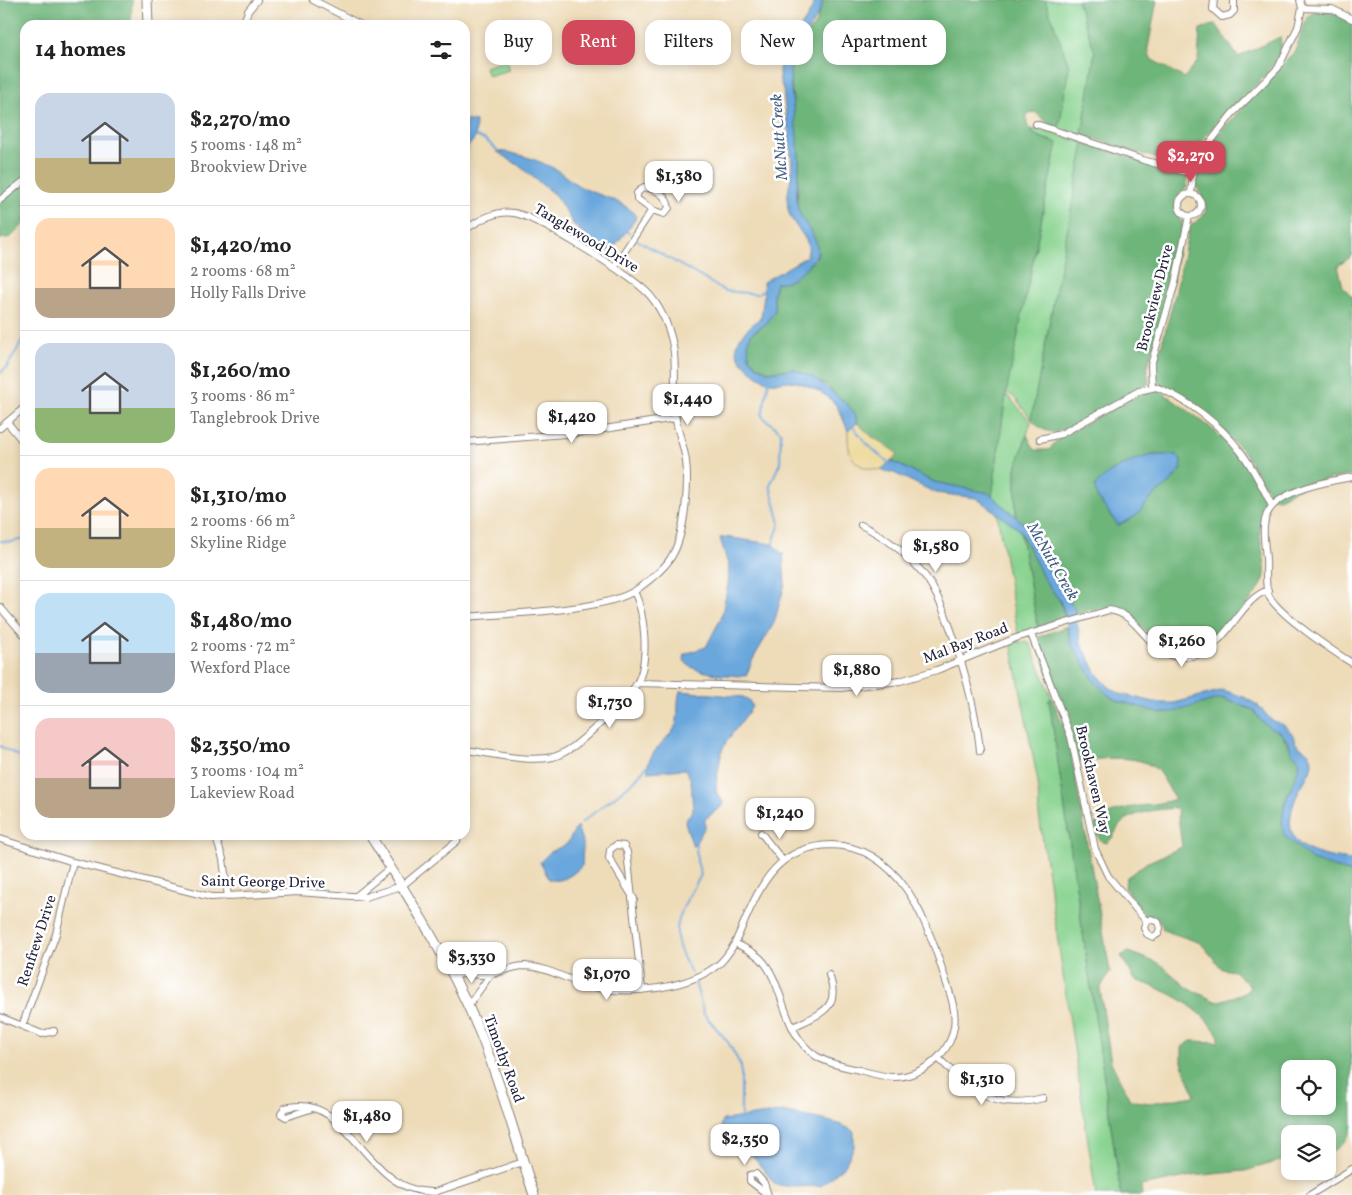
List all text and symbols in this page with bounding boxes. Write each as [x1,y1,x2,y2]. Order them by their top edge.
chip: Buy [485,20,552,65]
chip: Rent [562,20,635,65]
chip: Filters [645,20,731,65]
chip: New [741,20,813,65]
chip: Apartment [823,20,946,65]
text: 14 homes [35,36,126,65]
icon: filters [427,36,455,64]
water label: McNutt Creek [766,92,794,182]
text: $2,270/mo [190,106,290,135]
icon: home [75,113,135,173]
text: 5 rooms · 148 m² [190,135,302,157]
pin: $2,270 [1150,140,1232,183]
text: $2,270 [1168,146,1214,168]
text: Brookview Drive [190,157,307,179]
pin: $1,380 [638,160,720,203]
text: $1,380 [656,166,702,188]
street label: Tanglewood Drive [530,199,642,279]
text: $1,420/mo [190,232,292,261]
icon: home [75,238,135,298]
street label: Brookview Drive [1133,242,1179,354]
text: 2 rooms · 68 m² [190,261,296,283]
text: Holly Falls Drive [190,283,306,305]
text: $1,260/mo [190,357,290,386]
icon: home [75,363,135,423]
pin: $1,440 [647,384,729,426]
text: 3 rooms · 86 m² [190,386,295,408]
text: $1,440 [664,389,712,411]
pin: $1,420 [531,402,613,444]
text: $1,420 [548,407,596,429]
text: Tanglebrook Drive [190,408,320,430]
text: $1,310/mo [190,482,287,511]
icon: home [75,488,135,548]
text: 2 rooms · 66 m² [190,511,296,533]
water label: McNutt Creek [1020,518,1083,605]
pin: $1,580 [895,530,977,573]
text: Skyline Ridge [190,533,287,555]
text: $1,580 [913,536,959,558]
text: $1,480/mo [190,607,292,636]
icon: home [75,613,135,673]
street label: Mal Bay Road [920,618,1012,670]
pin: $1,260 [1141,626,1223,668]
text: $1,260 [1159,631,1205,653]
text: 2 rooms · 72 m² [190,636,295,658]
pin: $1,880 [816,654,898,697]
text: Wexford Place [190,658,290,680]
text: $1,880 [833,660,881,682]
pin: $1,730 [569,686,651,729]
text: $1,730 [588,692,632,714]
street label: Brookhaven Way [1069,724,1115,836]
text: $2,350/mo [190,732,291,761]
icon: home [75,738,135,798]
text: 3 rooms · 104 m² [190,761,304,783]
text: Lakeview Road [190,783,295,805]
pin: $1,240 [739,798,821,840]
text: $1,240 [756,803,804,825]
street label: Saint George Drive [201,871,325,895]
street label: Renfrew Drive [13,892,63,990]
pin: $3,330 [431,942,513,984]
text: $3,330 [448,947,496,969]
pin: $1,070 [566,958,648,1001]
text: $1,070 [584,964,630,986]
street label: Timothy Road [477,1012,529,1106]
map controls [1281,1060,1336,1180]
button: locate [1281,1060,1336,1115]
pin: $1,310 [941,1064,1023,1106]
text: $1,310 [960,1069,1004,1091]
pin: $1,480 [326,1100,408,1143]
text: $1,480 [343,1106,391,1128]
pin: $2,350 [704,1124,786,1166]
button: layers [1281,1125,1336,1180]
text: $2,350 [721,1129,769,1151]

